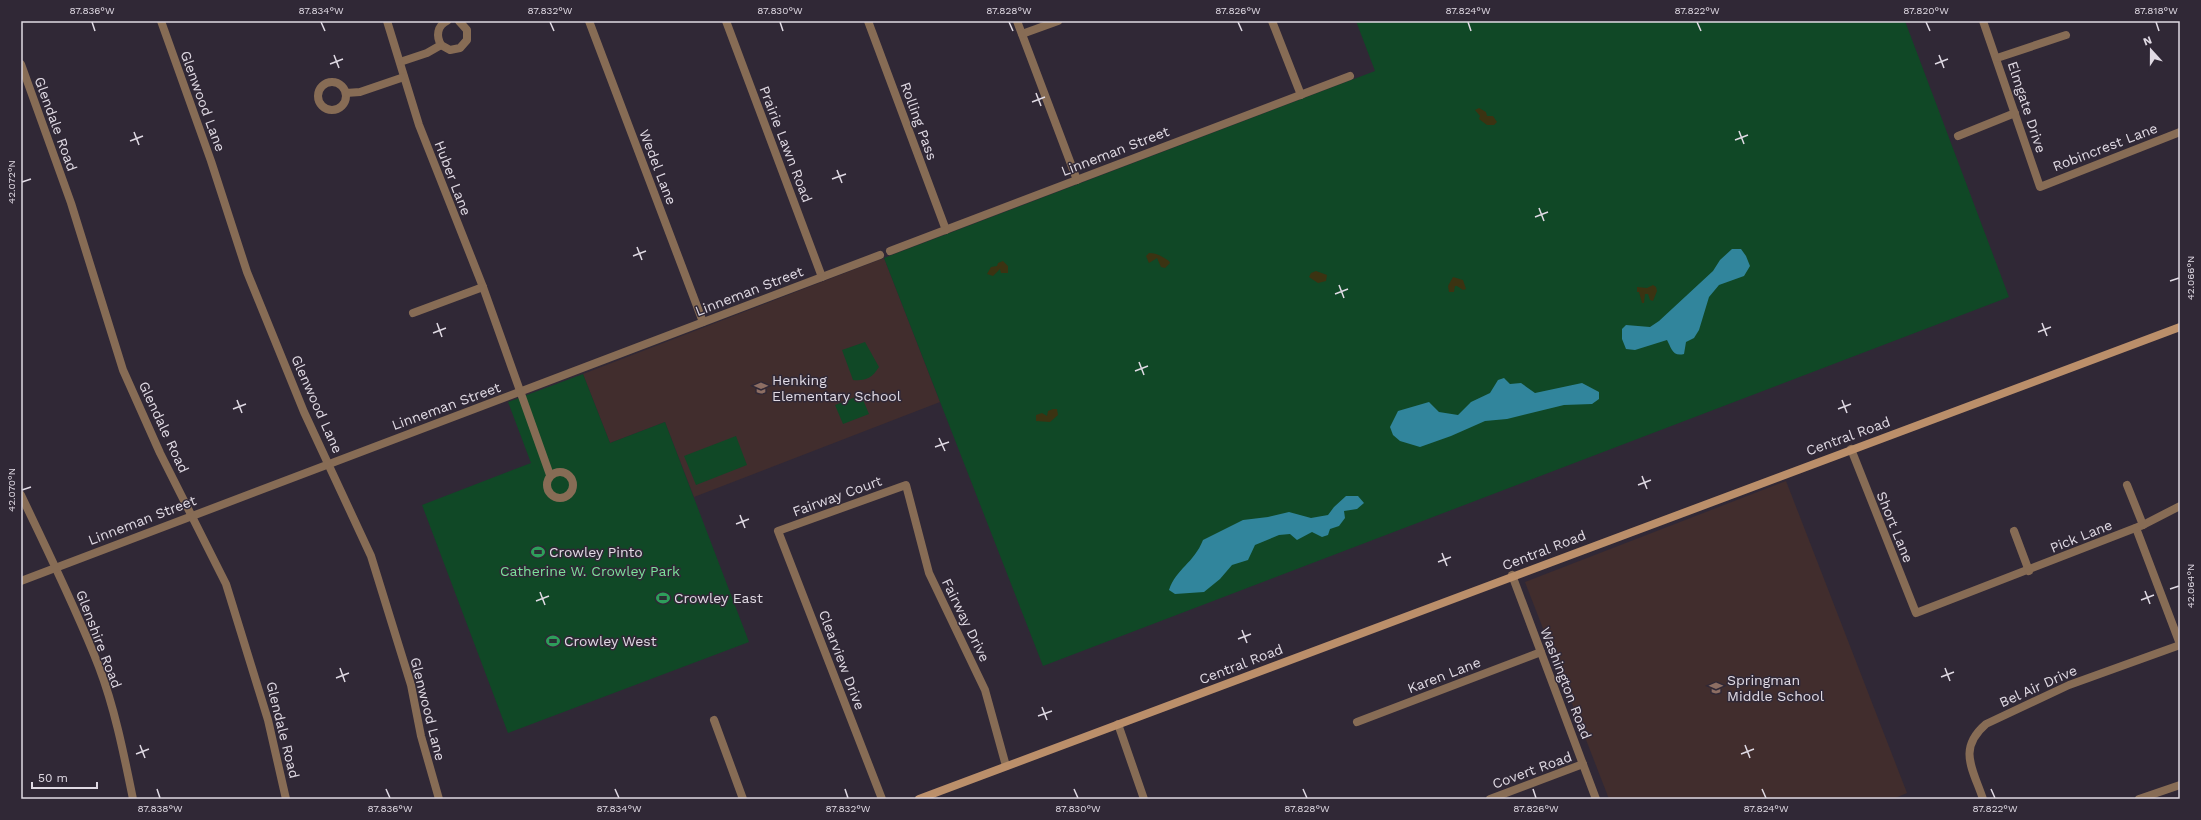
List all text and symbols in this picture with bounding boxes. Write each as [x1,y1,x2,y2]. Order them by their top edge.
text: 87.836°W [69,5,115,16]
text: 87.834°W [298,5,344,16]
text: 87.832°W [528,5,573,16]
text: 87.830°W [757,5,803,16]
text: 87.828°W [986,5,1032,16]
text: 87.826°W [1215,5,1261,16]
text: 87.824°W [1445,5,1491,16]
text: 87.822°W [1674,5,1720,16]
text: 87.820°W [1903,5,1949,16]
text: 87.818°W [2134,5,2178,16]
north arrow [2131,30,2171,70]
text: N [2141,34,2154,49]
street label: Glenwood Lane [177,48,229,154]
street label: Elmgate Drive [2005,59,2049,155]
street label: Glendale Road [32,75,80,173]
street label: Rolling Pass [897,80,941,162]
street label: Prairie Lawn Road [756,84,816,204]
street label: Robincrest Lane [2050,120,2160,174]
street label: Linneman Street [1059,123,1171,179]
street label: Wedel Lane [636,127,680,207]
street label: Huber Lane [431,138,475,218]
text: 42.072°N [6,160,17,204]
text: 42.066°N [2185,256,2196,300]
street label: Linneman Street [693,263,805,319]
street label: Glenwood Lane [288,352,346,456]
place label: Henking Elementary School [772,372,902,404]
street label: Glendale Road [136,379,192,475]
street label: Linneman Street [390,379,503,433]
school or university icon: Henking Elementary School [753,380,769,396]
street label: Central Road [1804,413,1892,459]
text: 42.070°N [6,468,17,512]
street label: Fairway Court [790,472,884,520]
street label: Short Lane [1874,489,1916,565]
street label: Linneman Street [86,492,198,548]
street label: Pick Lane [2048,516,2114,556]
street label: Central Road [1500,527,1588,573]
sports icon: Crowley Pinto [530,544,546,560]
place label: Crowley Pinto [549,544,643,560]
park label: Catherine W. Crowley Park [500,563,680,579]
text: 42.064°N [2185,564,2196,608]
street label: Fairway Drive [939,576,993,664]
street label: Glenshire Road [73,588,125,690]
sports icon: Crowley East [655,590,671,606]
place label: Crowley East [674,590,763,606]
street label: Clearview Drive [816,608,868,712]
street label: Washington Road [1537,625,1595,741]
sports icon: Crowley West [545,633,561,649]
place label: Crowley West [564,633,657,649]
street label: Central Road [1197,641,1285,687]
street label: Karen Lane [1405,654,1483,696]
street label: Glenwood Lane [407,656,449,762]
street label: Bel Air Drive [1997,662,2079,710]
place label: Springman Middle School [1727,672,1825,704]
street label: Glendale Road [263,680,303,780]
school or university icon: Springman Middle School [1708,680,1724,696]
street label: Covert Road [1490,748,1574,792]
scale bar [32,764,97,790]
text: 50 m [38,771,68,785]
text: 87.838°W [137,803,183,814]
text: 87.836°W [367,803,413,814]
text: 87.834°W [596,803,642,814]
text: 87.832°W [826,803,871,814]
text: 87.830°W [1055,803,1101,814]
text: 87.828°W [1284,803,1330,814]
text: 87.826°W [1513,803,1559,814]
text: 87.824°W [1743,803,1789,814]
text: 87.822°W [1972,803,2018,814]

